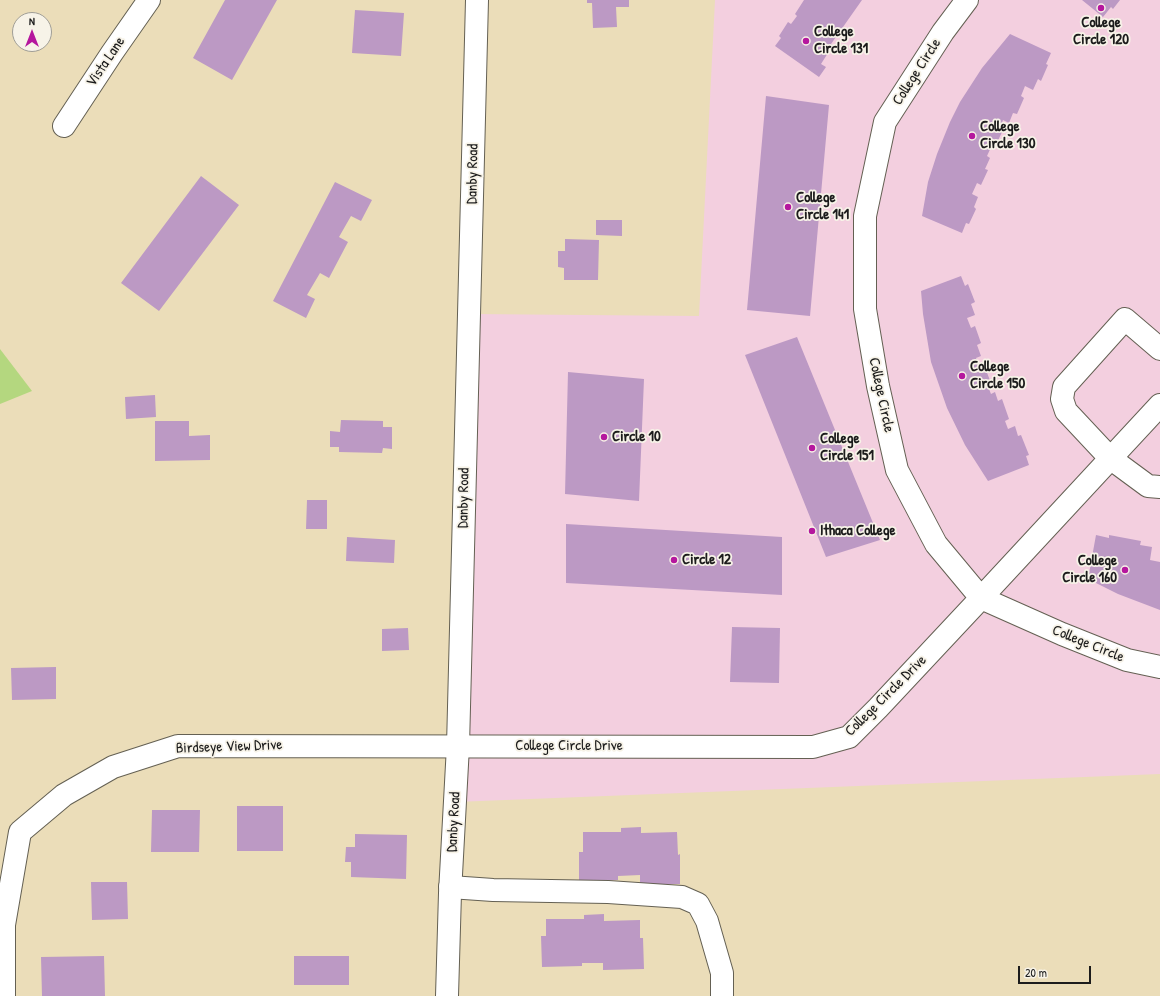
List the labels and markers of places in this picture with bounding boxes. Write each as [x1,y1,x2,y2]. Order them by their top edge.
marker: College Circle 120 [1096,3,1106,13]
place label: College Circle 120 [1073,14,1129,49]
place label: College Circle 131 [814,23,868,58]
marker: College Circle 131 [801,36,811,46]
place label: College Circle 130 [980,118,1035,153]
marker: College Circle 130 [967,131,977,141]
place label: College Circle 141 [796,189,849,224]
marker: College Circle 141 [783,202,793,212]
place label: College Circle 150 [970,358,1025,393]
marker: College Circle 150 [957,371,967,381]
place label: Circle 10 [612,428,661,446]
place label: College Circle 151 [820,430,874,465]
marker: Circle 10 [599,432,609,442]
marker: College Circle 151 [807,443,817,453]
place label: Ithaca College [820,522,895,540]
marker: Ithaca College [807,526,817,536]
place label: Circle 12 [682,551,731,569]
place label: College Circle 160 [1062,552,1117,587]
marker: Circle 12 [669,555,679,565]
marker: College Circle 160 [1120,565,1130,575]

